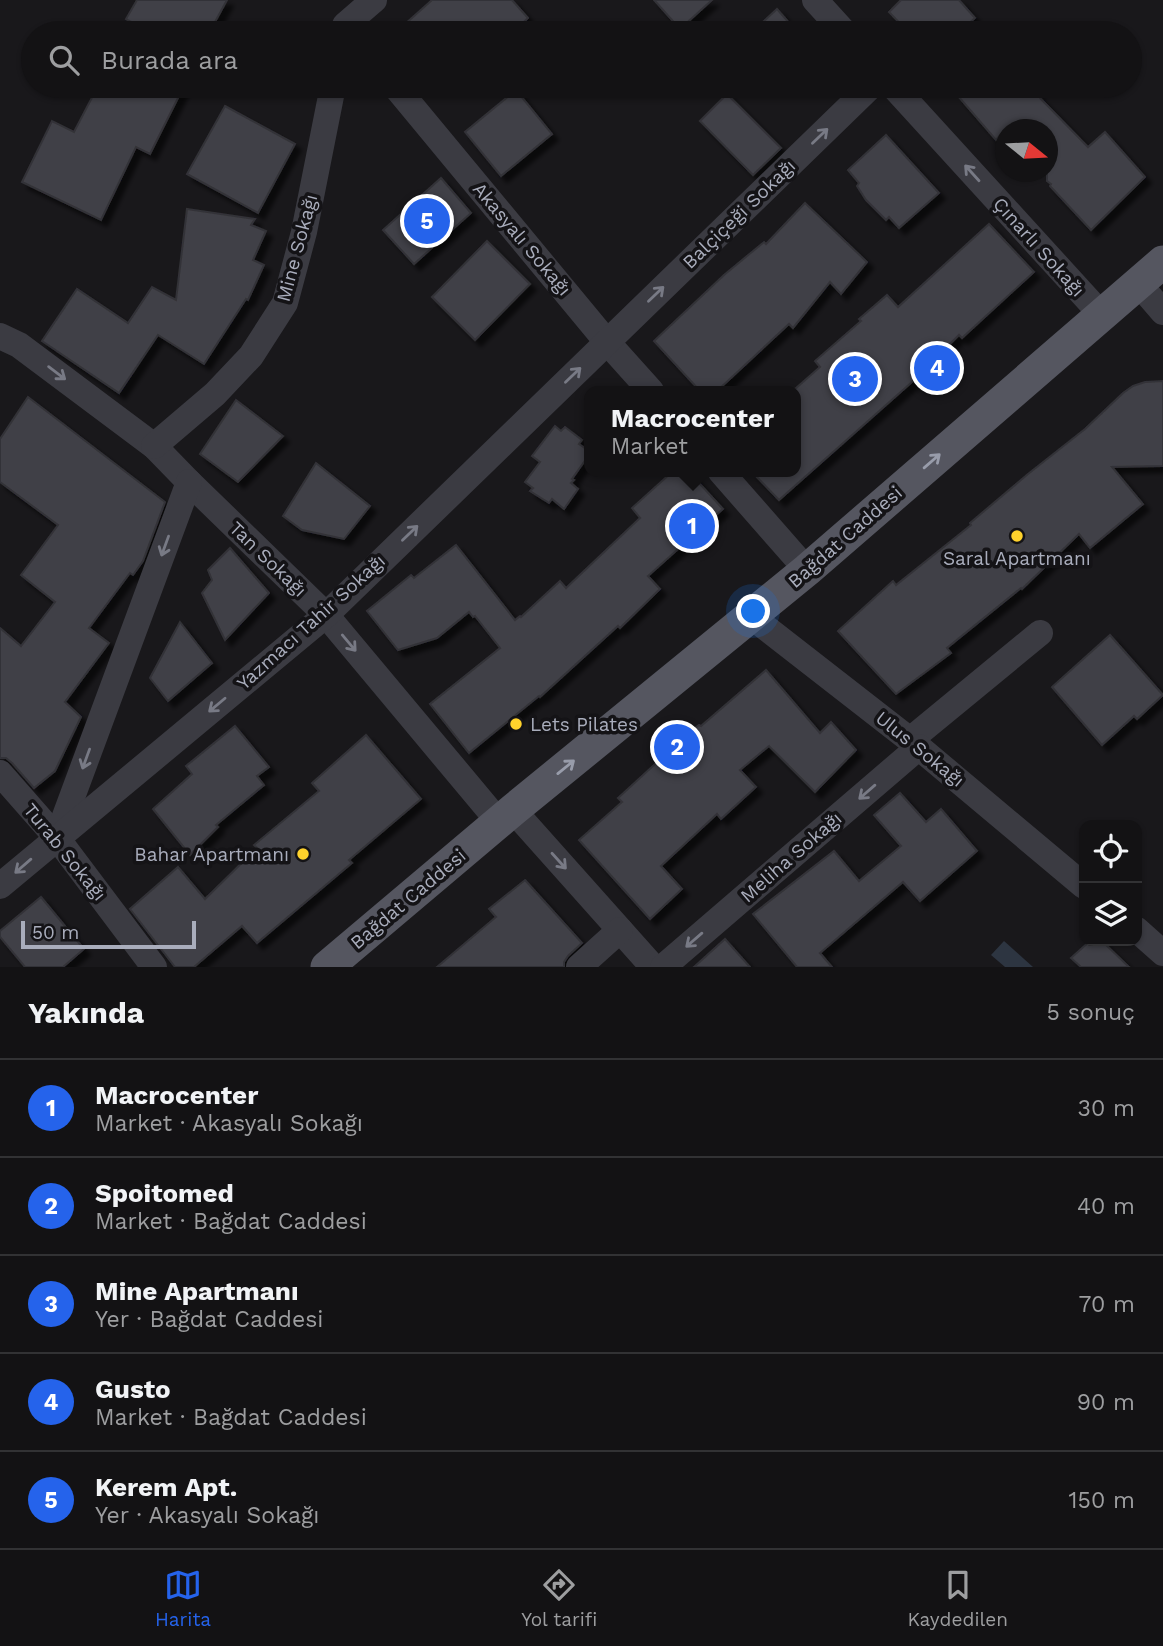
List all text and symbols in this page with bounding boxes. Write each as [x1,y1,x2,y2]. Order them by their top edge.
search box [21,21,1142,98]
icon: search [45,41,83,79]
text: Burada ara [101,45,238,75]
north arrow [995,119,1058,182]
one-way arrow [811,127,828,144]
street label: Balçiçeği Sokağı [678,154,800,274]
one-way arrow [964,164,980,182]
street label: Akasyalı Sokağı [468,178,576,300]
street label: Mine Sokağı [272,192,322,304]
street label: Çınarlı Sokağı [988,193,1090,301]
pin: 5 [404,195,450,247]
one-way arrow [648,286,665,303]
pin: 4 [914,342,960,394]
pin: 3 [832,353,878,405]
one-way arrow [47,366,66,381]
one-way arrow [565,366,582,383]
popup [584,386,801,477]
text: Macrocenter [611,403,774,433]
text: Market [611,433,688,460]
one-way arrow [923,453,941,469]
street label: Bağdat Caddesi [783,481,907,593]
pin: 1 [669,500,715,552]
street label: Tan Sokağı [225,516,311,602]
one-way arrow [401,525,418,542]
marker: Saral Apartmanı [1009,528,1025,544]
one-way arrow [158,535,171,557]
place label: Saral Apartmanı [943,547,1091,570]
street label: Yazmacı Tahir Sokağı [232,549,390,695]
your location [736,594,770,628]
one-way arrow [342,633,357,651]
one-way arrow [208,697,226,713]
street label: Ulus Sokağı [871,706,969,792]
place label: Lets Pilates [530,713,638,736]
marker: Lets Pilates [508,716,524,732]
pin: 2 [654,721,700,773]
one-way arrow [79,748,91,770]
one-way arrow [557,759,575,775]
one-way arrow [858,784,876,800]
street label: Turab Sokağı [19,799,111,905]
street label: Meliha Sokağı [736,807,846,907]
map controls [1079,820,1142,946]
button: locate [1079,820,1142,883]
place label: Bahar Apartmanı [134,843,289,866]
street label: Bağdat Caddesi [346,844,470,954]
marker: Bahar Apartmanı [295,846,311,862]
one-way arrow [551,852,567,870]
one-way arrow [15,859,33,874]
button: layers [1079,883,1142,946]
scale bar [21,918,196,950]
text: 50 m [32,921,79,944]
one-way arrow [686,932,704,948]
text: Yakında [28,995,144,1030]
text: 5 sonuç [1047,999,1135,1026]
text: Macrocenter [95,1080,258,1110]
text: 1 [46,1095,56,1122]
text: 30 m [1078,1095,1135,1122]
text: Market · Akasyalı Sokağı [95,1110,363,1137]
text: Spoitomed [95,1178,234,1208]
text: 2 [44,1193,58,1220]
text: 40 m [1077,1193,1135,1220]
text: Market · Bağdat Caddesi [95,1208,367,1235]
text: Mine Apartmanı [95,1276,299,1306]
text: 3 [44,1291,58,1318]
text: 70 m [1078,1291,1135,1318]
text: Yer · Bağdat Caddesi [95,1306,323,1333]
text: Gusto [95,1374,171,1404]
text: 4 [44,1389,58,1416]
text: 90 m [1077,1389,1135,1416]
text: Market · Bağdat Caddesi [95,1404,367,1431]
text: Kerem Apt. [95,1472,237,1502]
text: 5 [44,1487,58,1514]
text: 150 m [1069,1487,1135,1514]
text: Yer · Akasyalı Sokağı [95,1502,319,1529]
tab: Harita [155,1566,211,1631]
tab: Yol tarifi [521,1566,597,1631]
tab: Kaydedilen [907,1566,1008,1631]

